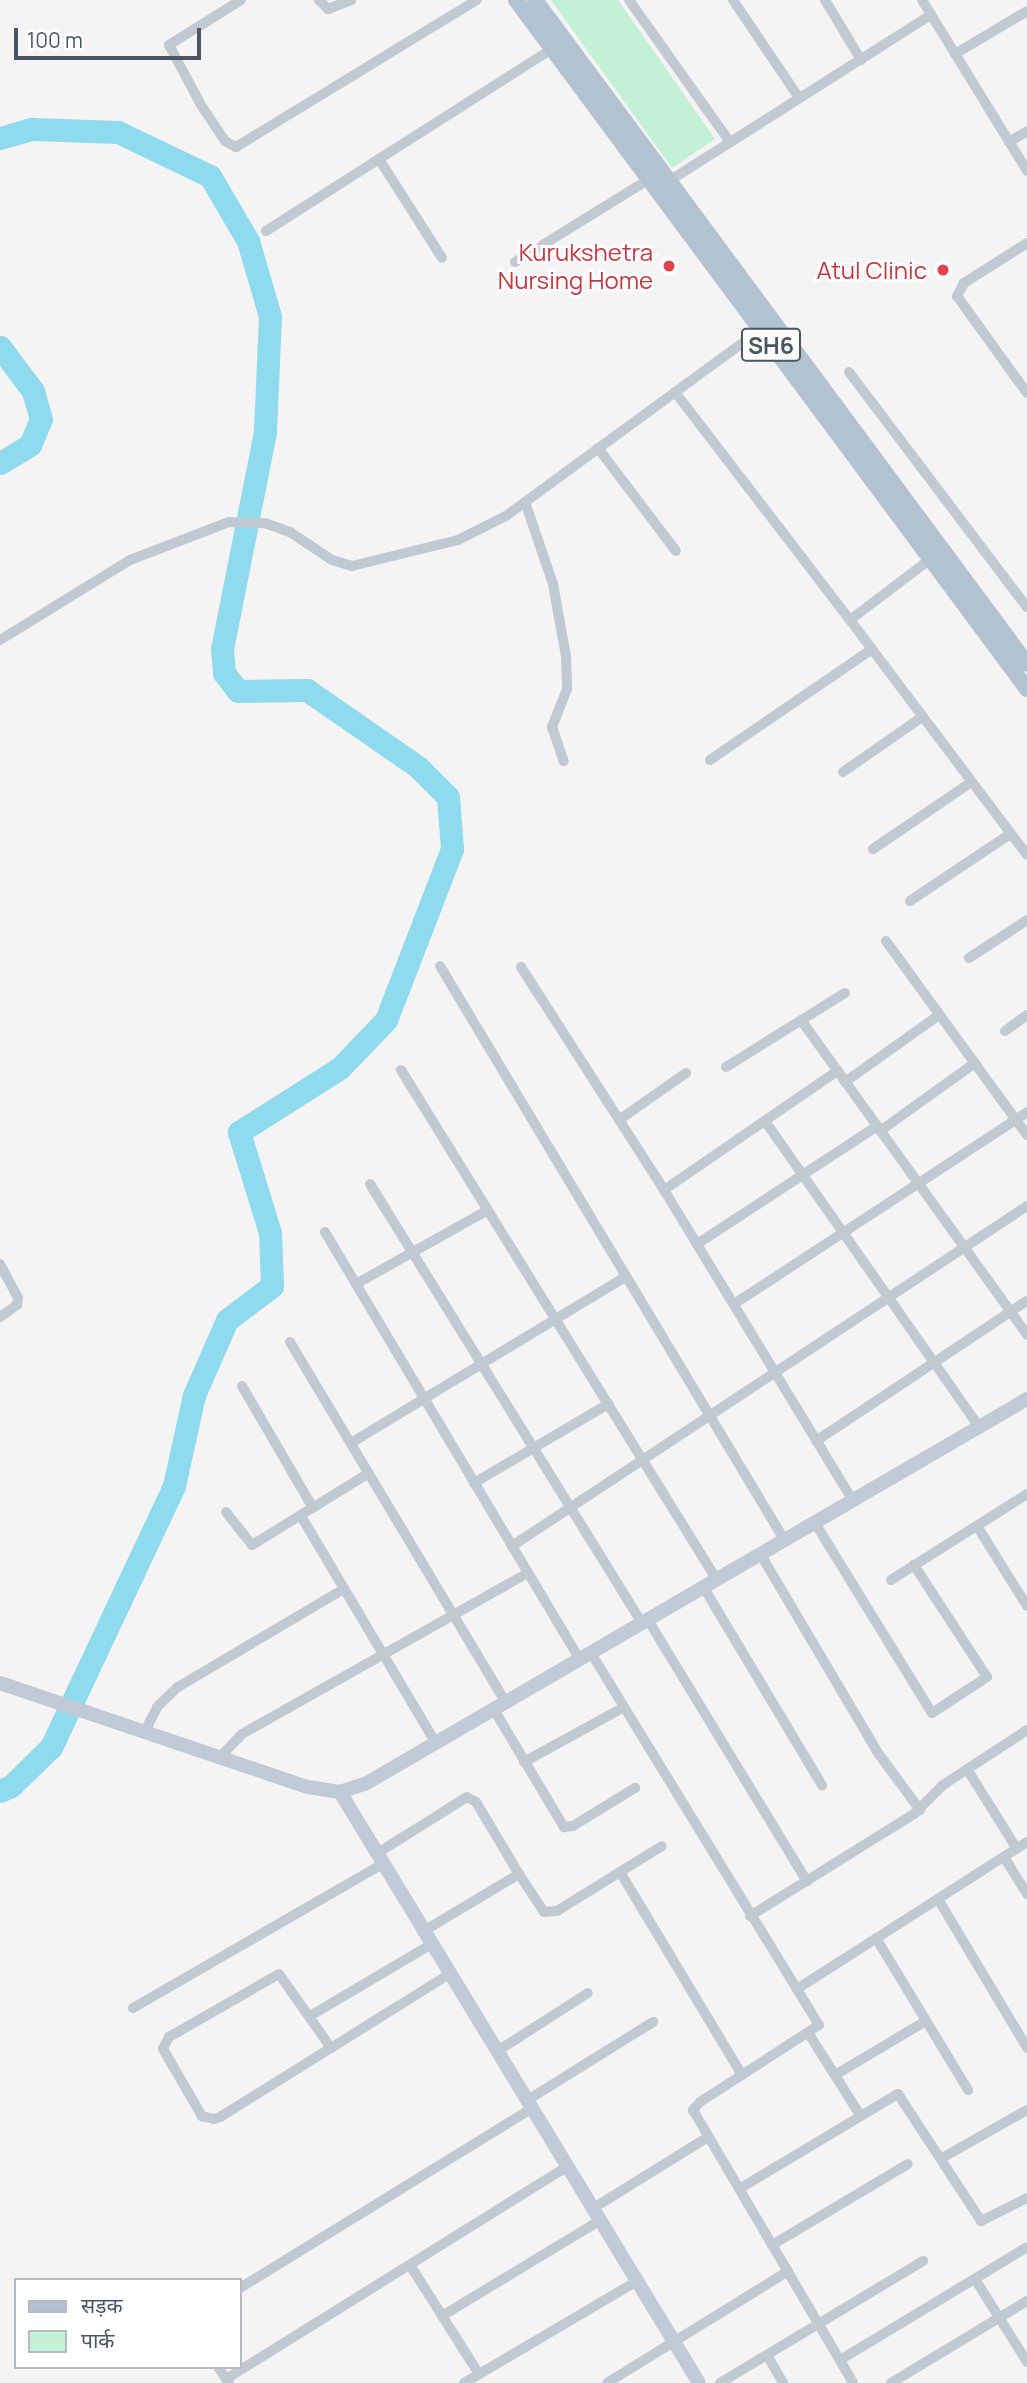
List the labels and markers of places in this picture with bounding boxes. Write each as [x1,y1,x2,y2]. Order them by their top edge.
place label: Kurukshetra Nursing Home [498,238,653,294]
marker: Kurukshetra Nursing Home [659,256,679,276]
place label: Atul Clinic [816,256,927,284]
marker: Atul Clinic [933,260,953,280]

